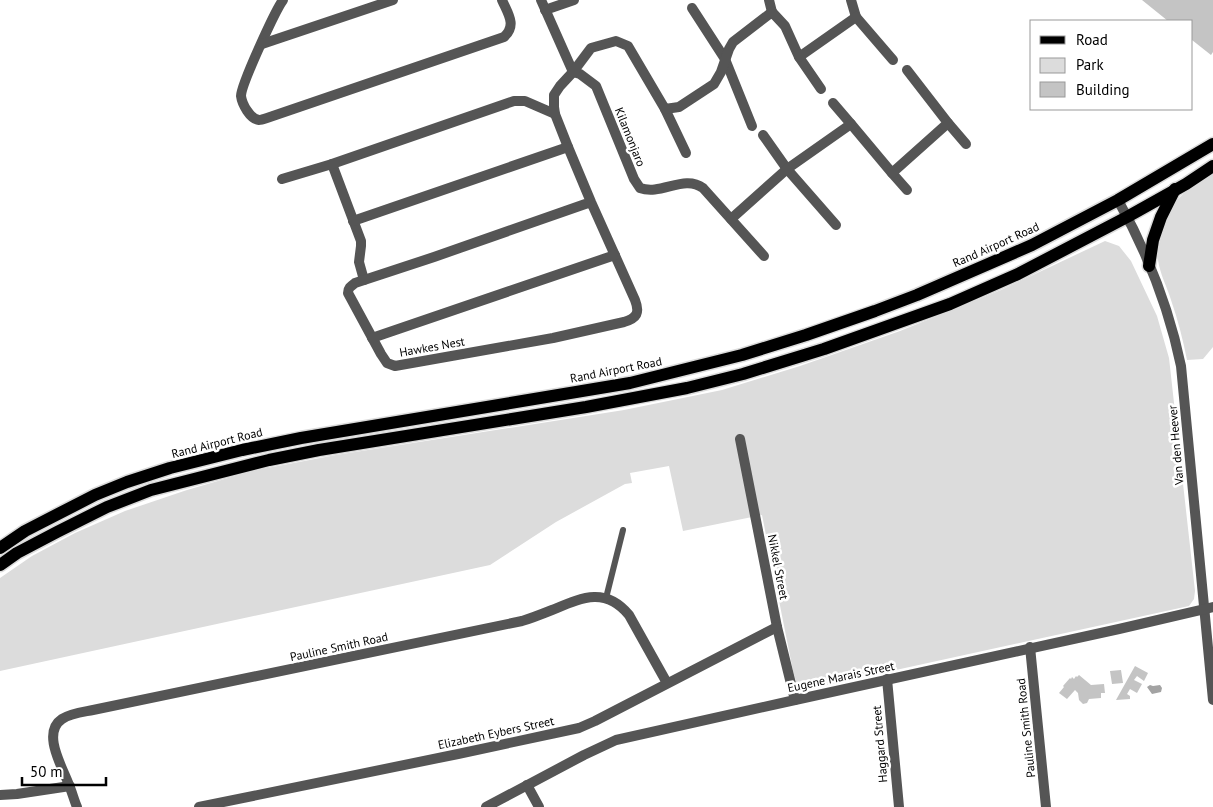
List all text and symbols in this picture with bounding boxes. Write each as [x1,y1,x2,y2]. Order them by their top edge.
legend [1030,20,1193,110]
text: Road [1076,30,1108,49]
text: Park [1076,55,1104,74]
text: Building [1076,80,1130,99]
street label: Kilamonjaro [612,105,649,169]
street label: Rand Airport Road [950,219,1041,270]
street label: Hawkes Nest [398,333,466,360]
street label: Rand Airport Road [569,353,663,386]
street label: Van den Heever [1165,405,1187,487]
street label: Rand Airport Road [170,424,264,461]
street label: Nikkel Street [765,533,792,601]
street label: Pauline Smith Road [288,629,389,664]
street label: Eugene Marais Street [786,658,896,695]
street label: Pauline Smith Road [1013,678,1038,779]
street label: Haggard Street [869,705,890,783]
street label: Elizabeth Eybers Street [436,713,555,752]
scale bar [22,754,106,786]
text: 50 m [30,762,63,781]

